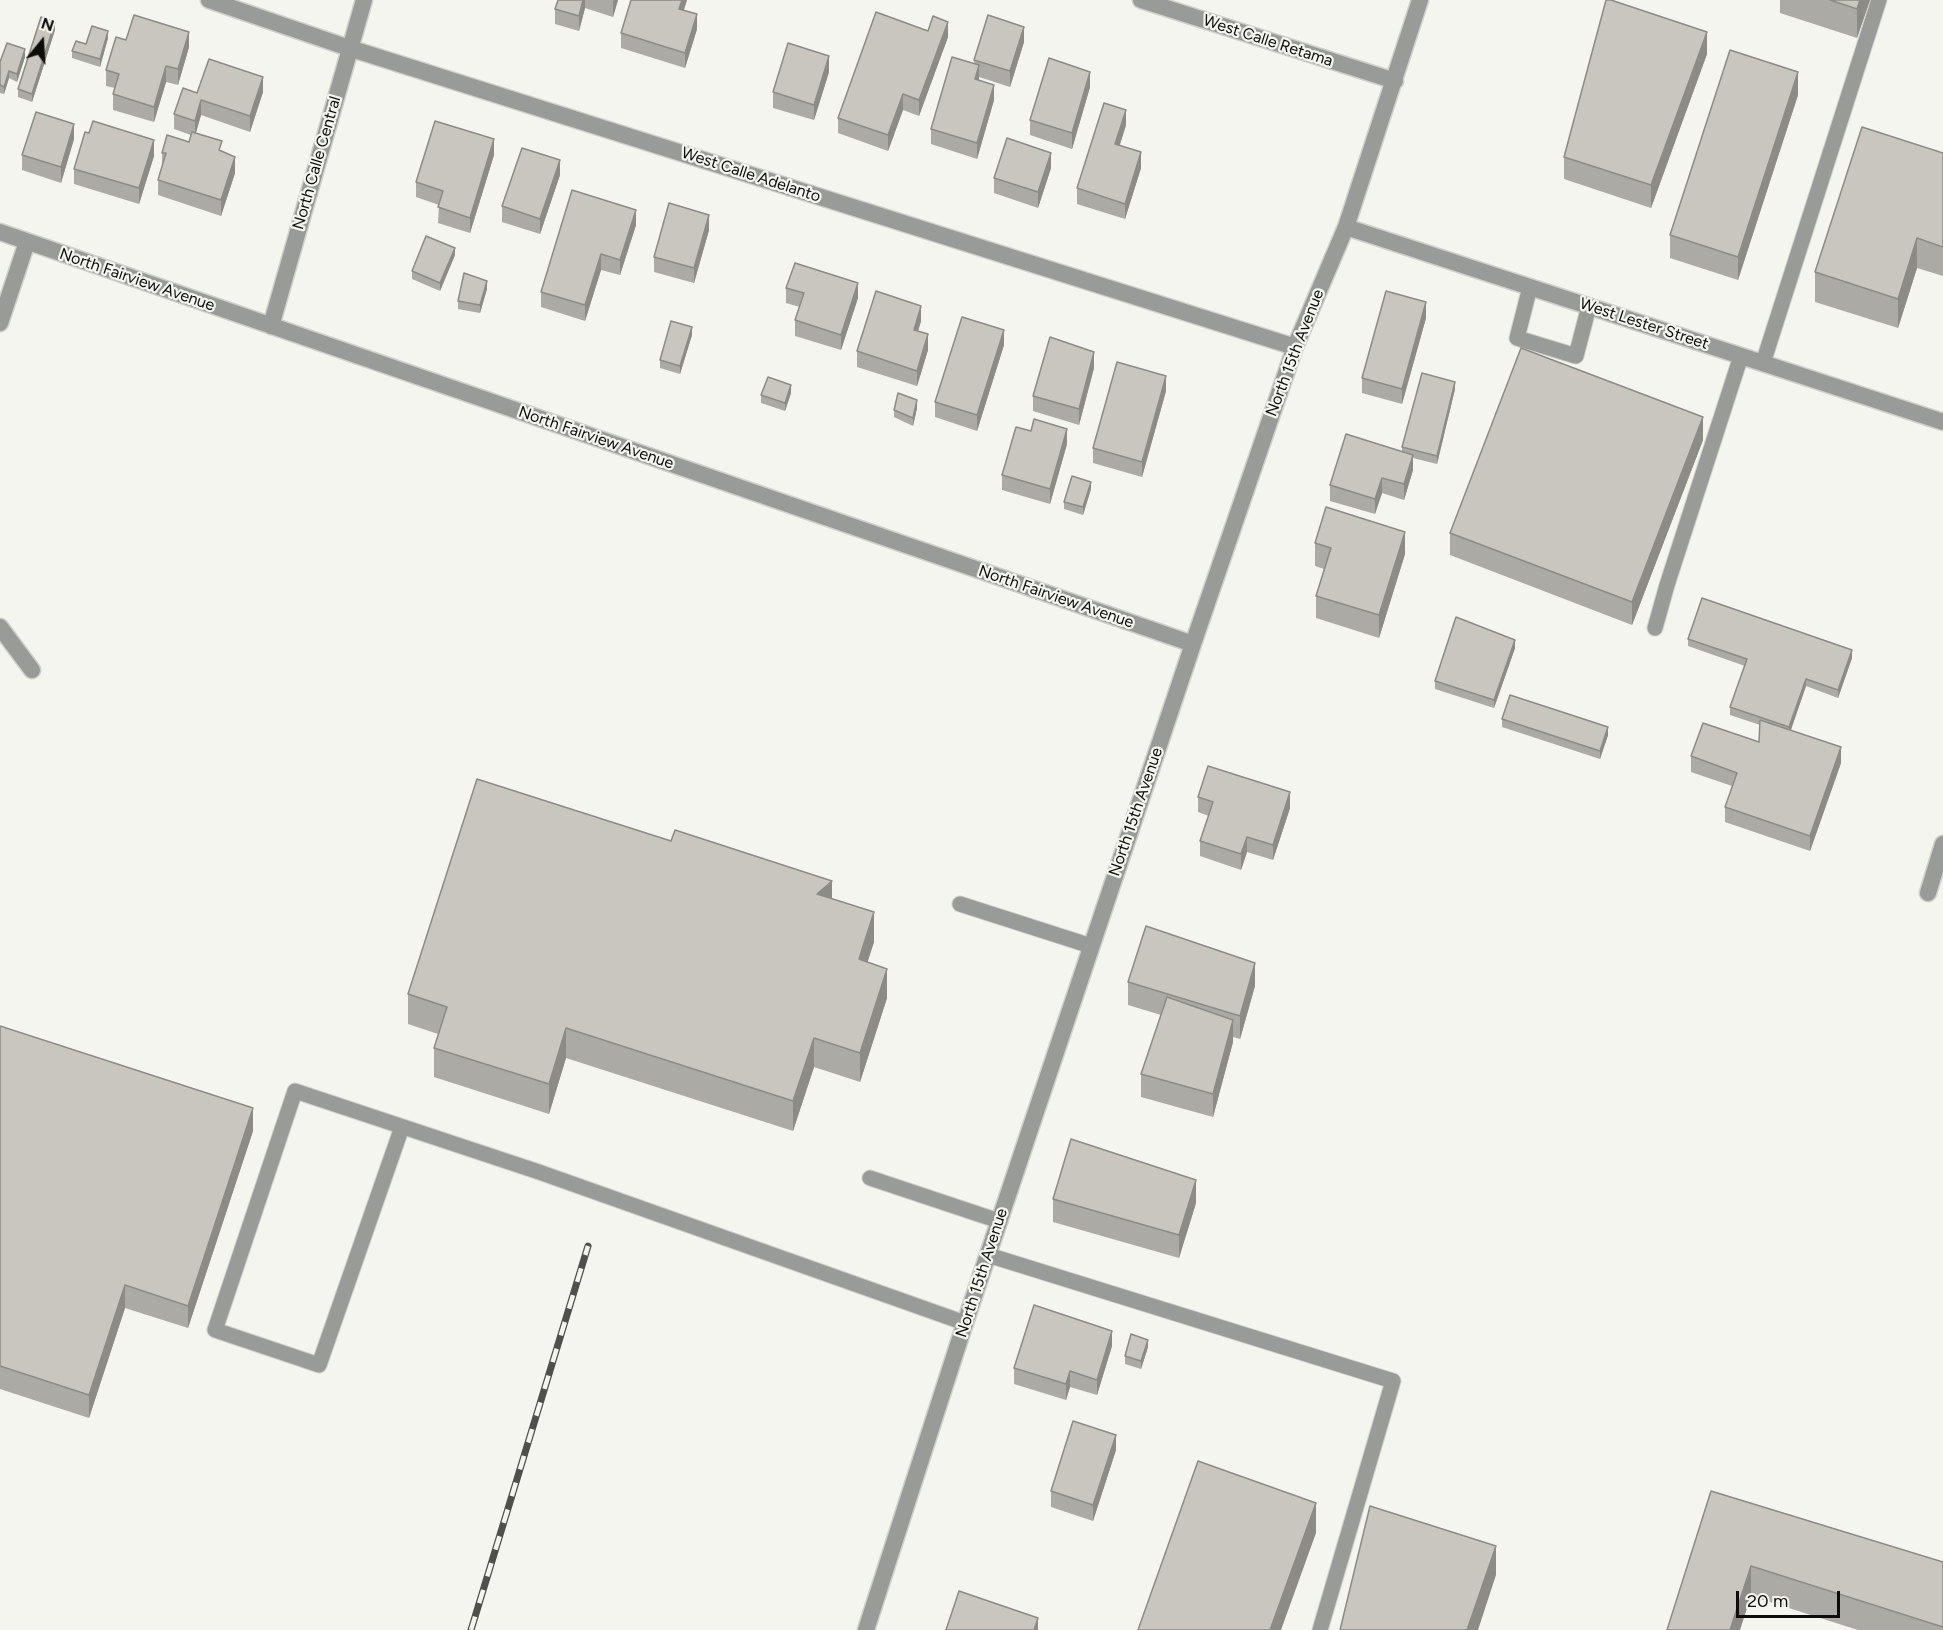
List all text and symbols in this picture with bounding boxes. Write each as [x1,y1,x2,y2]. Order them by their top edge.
street label: West Calle Retama [1201,11,1335,71]
north arrow [12,12,72,72]
text: N [39,13,57,35]
street label: North Calle Central [289,94,345,232]
street label: West Calle Adelanto [679,143,823,207]
street label: North Fairview Avenue [57,244,217,316]
street label: North 15th Avenue [1262,287,1328,419]
street label: West Lester Street [1577,294,1711,354]
street label: North Fairview Avenue [516,402,676,474]
street label: North Fairview Avenue [976,561,1136,633]
street label: North 15th Avenue [1105,745,1167,879]
street label: North 15th Avenue [952,1206,1012,1340]
scale bar [1739,1579,1842,1617]
text: 20 m [1747,1590,1788,1612]

